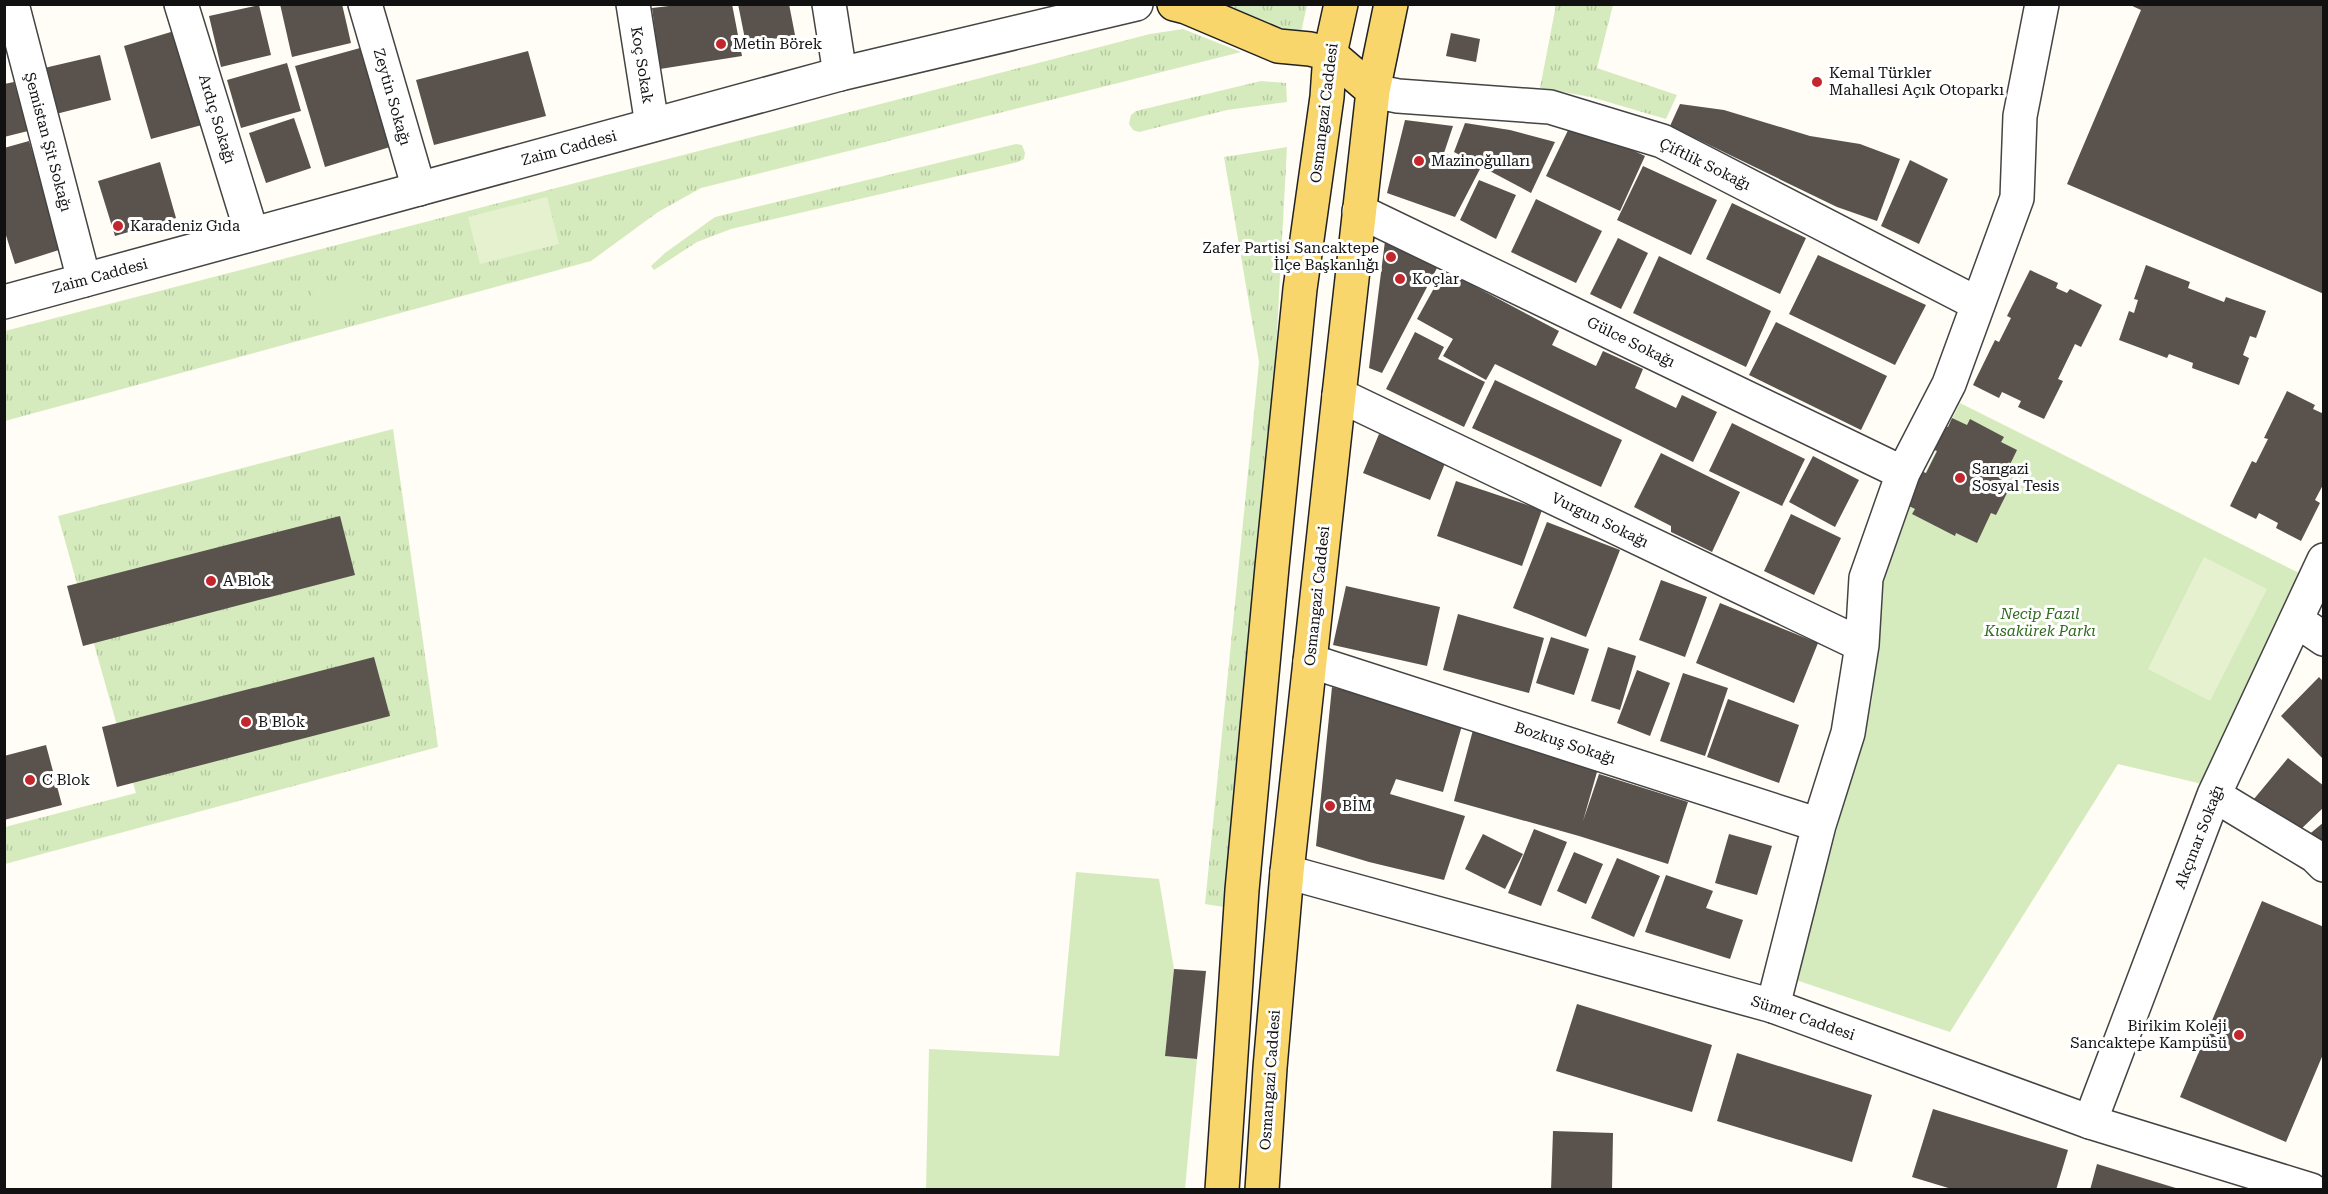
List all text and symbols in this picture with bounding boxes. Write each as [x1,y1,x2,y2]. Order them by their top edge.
street label: Koç Sokak [627,25,657,105]
place label: Metin Börek [733,35,823,53]
marker: Metin Börek [714,37,728,51]
street label: Osmangazi Caddesi [1306,42,1342,184]
street label: Zeytin Sokağı [370,46,414,148]
place label: Kemal Türkler Mahallesi Açık Otoparkı [1829,64,2004,99]
street label: Şemistan Şit Sokağı [21,70,75,214]
street label: Ardıç Sokağı [195,72,239,166]
marker: Kemal Türkler Mahallesi Açık Otoparkı [1810,75,1824,89]
street label: Zaim Caddesi [519,127,619,169]
street label: Çiftlik Sokağı [1656,134,1754,194]
place label: Mazinoğulları [1431,152,1530,170]
marker: Mazinoğulları [1412,154,1426,168]
place label: Karadeniz Gıda [130,217,240,235]
marker: Karadeniz Gıda [111,219,125,233]
place label: Zafer Partisi Sancaktepe İlçe Başkanlığı [1203,239,1379,274]
marker: Zafer Partisi Sancaktepe İlçe Başkanlığı [1384,250,1398,264]
street label: Zaim Caddesi [50,255,150,297]
place label: Koçlar [1412,270,1459,288]
marker: Koçlar [1393,272,1407,286]
street label: Gülce Sokağı [1584,313,1678,371]
place label: Sarıgazi Sosyal Tesis [1972,460,2059,495]
marker: Sarıgazi Sosyal Tesis [1953,471,1967,485]
street label: Vurgun Sokağı [1548,489,1652,551]
street label: Osmangazi Caddesi [1301,525,1333,667]
place label: A Blok [223,572,271,590]
marker: A Blok [204,574,218,588]
park label: Necip Fazıl Kısakürek Parkı [1983,605,2096,640]
place label: B Blok [258,713,306,731]
marker: B Blok [239,715,253,729]
street label: Bozkuş Sokağı [1512,718,1618,768]
place label: C Blok [42,771,90,789]
marker: C Blok [23,773,37,787]
street label: Akçınar Sokağı [2171,782,2227,892]
place label: BİM [1342,797,1372,815]
marker: BİM [1323,799,1337,813]
street label: Sümer Caddesi [1749,992,1858,1044]
street label: Osmangazi Caddesi [1256,1009,1284,1151]
place label: Birikim Koleji Sancaktepe Kampüsü [2070,1017,2228,1052]
marker: Birikim Koleji Sancaktepe Kampüsü [2232,1028,2246,1042]

